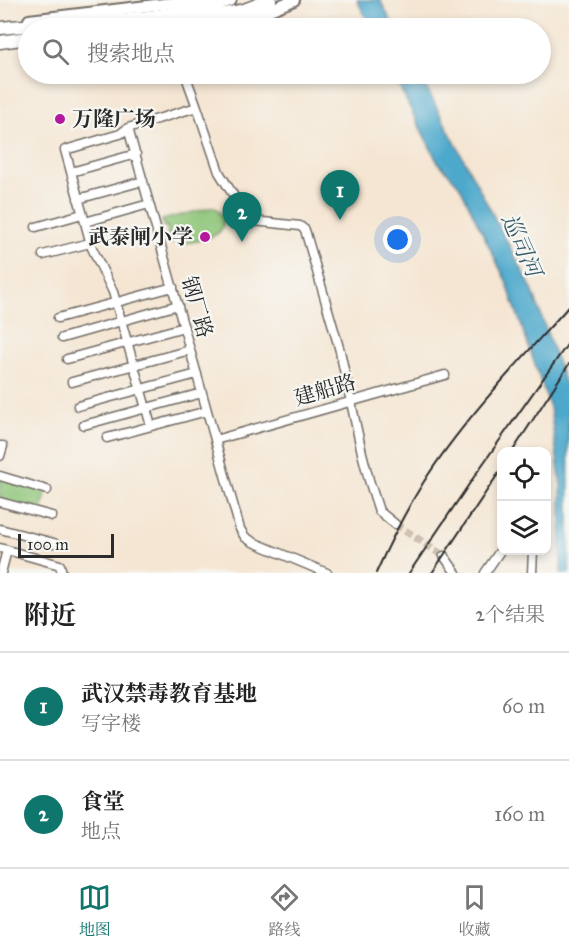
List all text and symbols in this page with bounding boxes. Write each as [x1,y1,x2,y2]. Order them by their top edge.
search box [18,18,551,84]
icon: search [39,35,72,68]
text: 搜索地点 [87,40,175,67]
place label: 万隆广场 [72,106,156,132]
marker: 万隆广场 [53,112,67,126]
pin: 1 [320,170,360,220]
pin: 2 [222,192,262,242]
water label: 巡司河 [496,210,549,284]
place label: 武泰闸小学 [88,224,193,250]
your location [383,225,412,254]
marker: 武泰闸小学 [198,230,212,244]
street label: 钢厂路 [176,273,218,341]
street label: 建船路 [291,369,359,411]
map controls [497,447,551,555]
button: locate [497,447,551,501]
button: layers [497,501,551,555]
scale bar [18,531,114,558]
text: 100 m [27,535,69,554]
text: 附近 [24,599,76,631]
text: 2个结果 [475,602,545,626]
text: 武汉禁毒教育基地 [81,680,257,707]
text: 1 [40,694,47,718]
text: 60 m [502,694,545,718]
text: 写字楼 [81,711,141,735]
text: 食堂 [81,788,125,815]
text: 2 [39,802,48,826]
text: 160 m [494,802,545,826]
text: 地点 [81,819,121,843]
tab: 地图 [78,881,111,940]
tab: 路线 [268,881,301,940]
tab: 收藏 [458,881,491,940]

